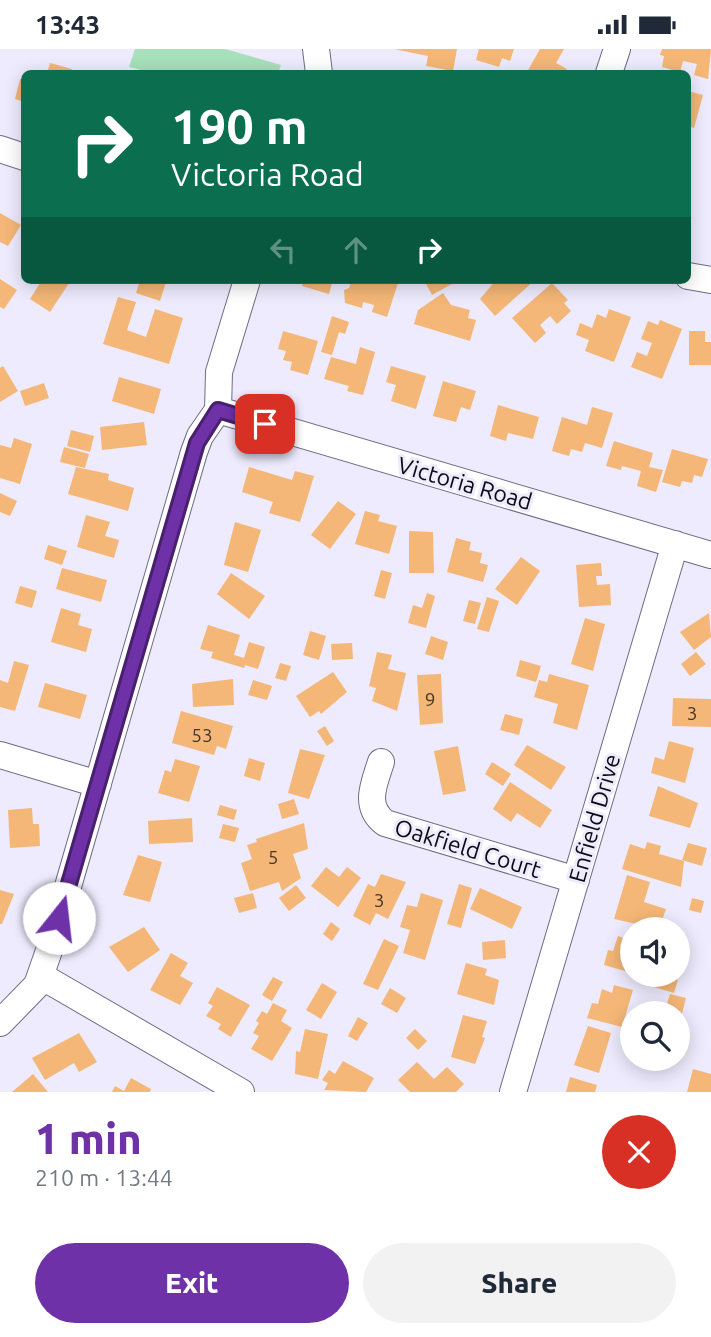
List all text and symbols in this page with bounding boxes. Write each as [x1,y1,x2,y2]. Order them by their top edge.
text: 13:43 [35,10,100,39]
icon: right [56,98,147,189]
text: 190 m [171,98,308,153]
text: Victoria Road [171,156,364,192]
icon: left [264,231,302,269]
icon: ahead [337,231,375,269]
icon: right [410,231,448,269]
pin [235,394,295,454]
icon: arrive [246,405,284,443]
street label: Victoria Road [395,452,535,514]
house number: 9 [425,688,435,710]
house number: 3 [687,702,697,724]
house number: 53 [191,724,213,746]
street label: Enfield Drive [564,751,624,885]
street label: Oakfield Court [392,814,544,882]
house number: 5 [268,846,278,868]
position arrow [22,881,96,955]
house number: 3 [374,889,384,911]
map controls [620,917,690,1071]
button: sound [620,917,690,987]
button: search [620,1001,690,1071]
text: 1 min [35,1115,142,1162]
button: close [602,1115,676,1189]
text: 210 m · 13:44 [35,1165,173,1190]
button: Exit [35,1243,349,1323]
button: Share [363,1243,676,1323]

